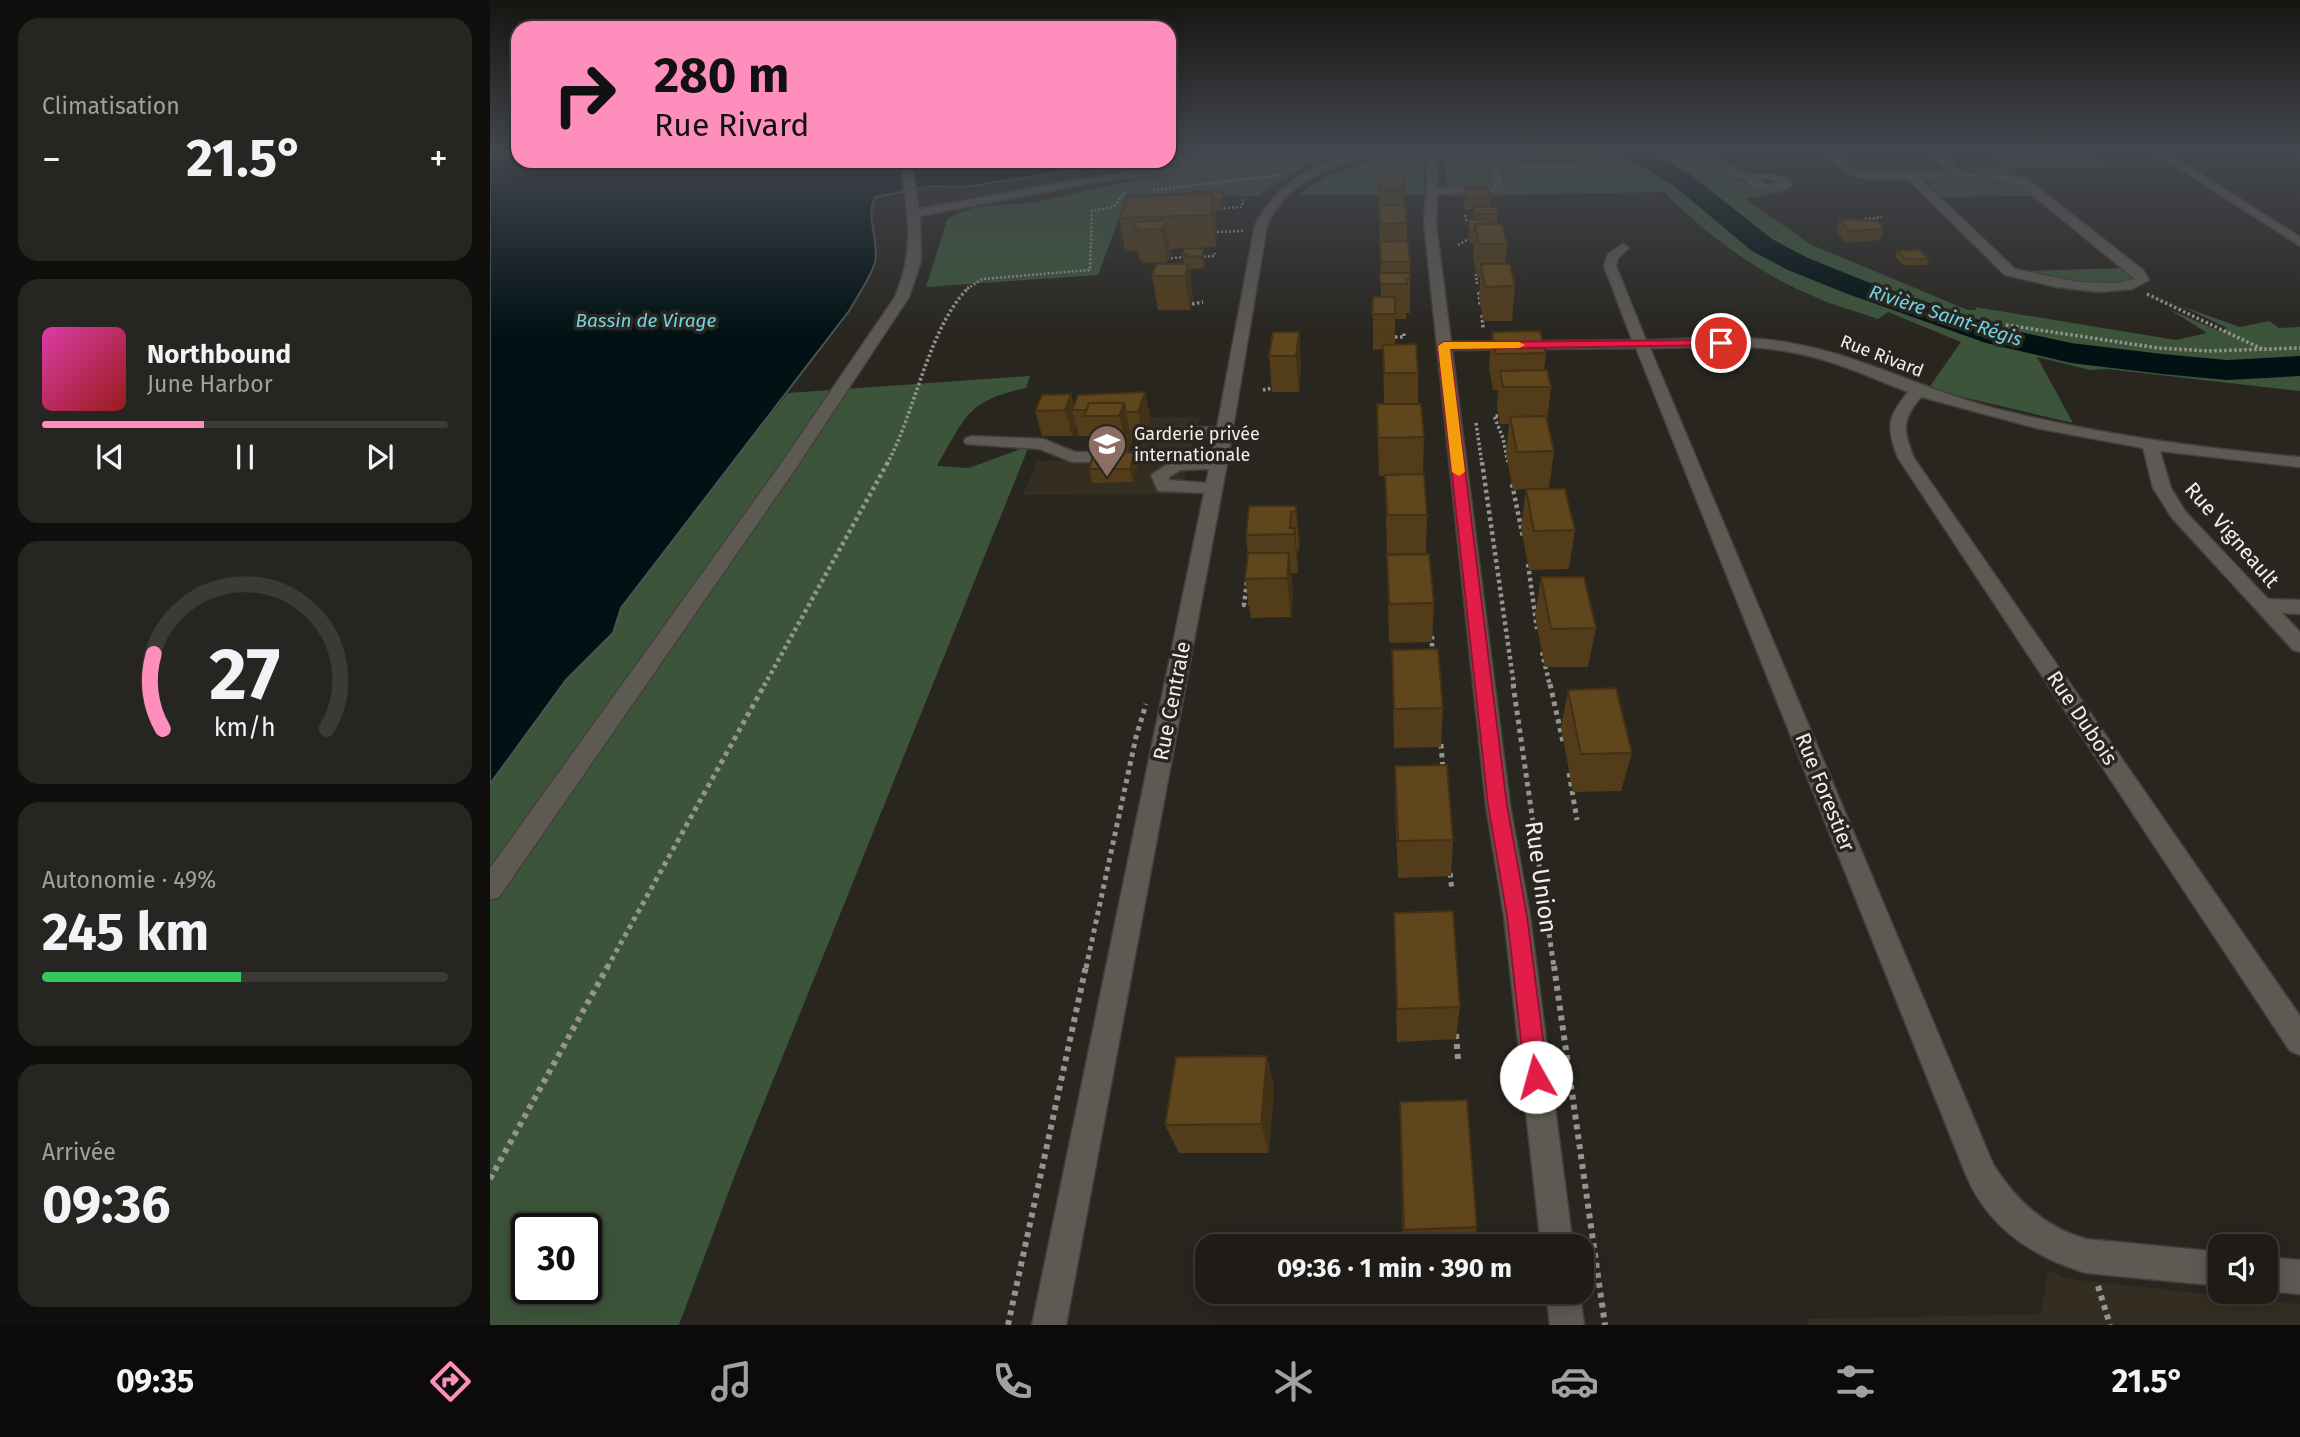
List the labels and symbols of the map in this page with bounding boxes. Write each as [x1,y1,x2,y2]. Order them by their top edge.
water label: Rivière Saint-Régis [1867,280,2025,351]
water label: Bassin de Virage [576,309,717,332]
pin [1691,313,1751,373]
street label: Rue Rivard [1837,330,1927,382]
school or university icon: Garderie privée internationale [1086,423,1128,478]
place label: Garderie privée internationale [1134,423,1260,466]
street label: Rue Vigneault [2179,477,2285,593]
street label: Rue Centrale [1148,639,1196,763]
street label: Rue Dubois [2041,666,2123,770]
street label: Rue Forestier [1789,729,1861,855]
street label: Rue Union [1519,819,1563,935]
position arrow [1499,1040,1573,1114]
speed limit sign: 30 [511,1213,602,1304]

